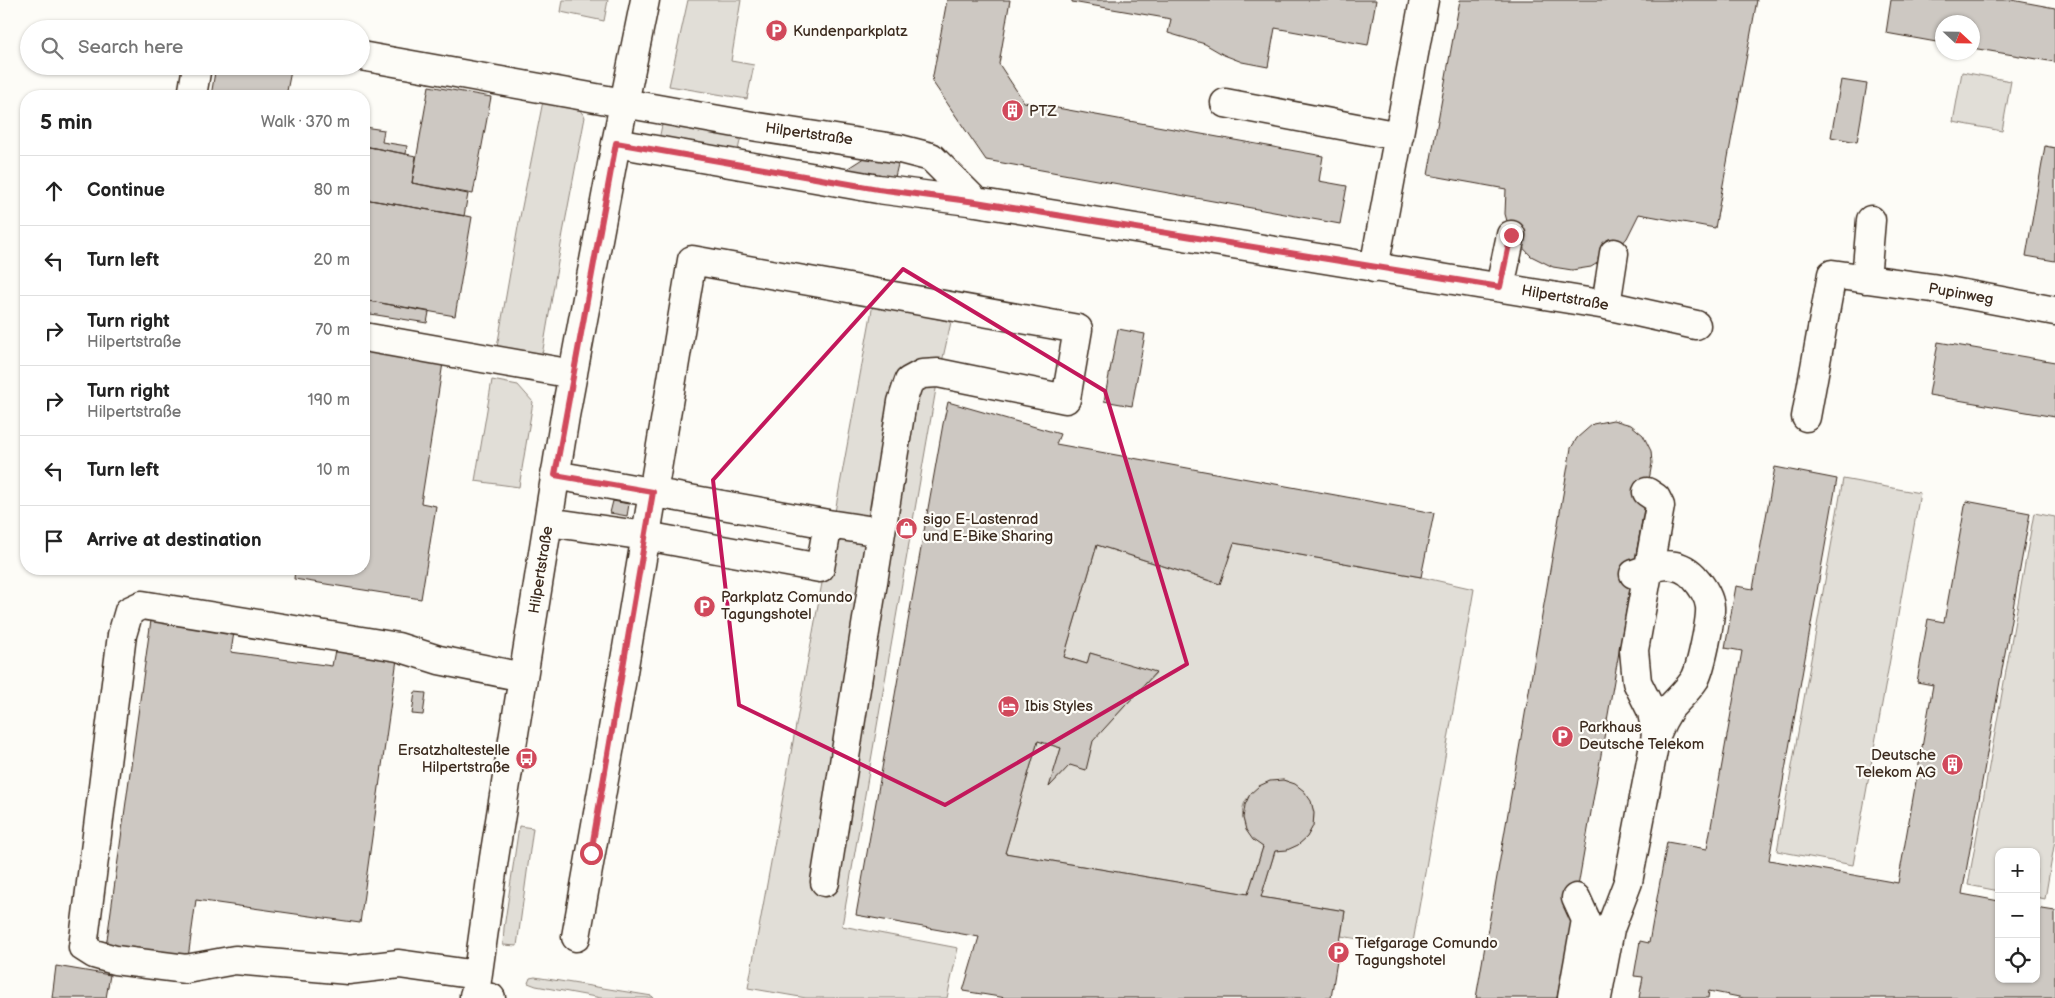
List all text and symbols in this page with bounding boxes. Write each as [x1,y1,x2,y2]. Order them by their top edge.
north arrow [1935,15,1980,60]
parking icon: Kundenparkplatz [765,19,789,43]
search box [20,20,370,75]
place label: Kundenparkplatz [793,22,908,41]
icon: search [38,34,66,62]
text: Search here [78,36,183,59]
building icon: PTZ [1001,99,1025,123]
place label: PTZ [1029,102,1057,121]
text: 5 min [40,110,93,135]
text: Walk · 370 m [261,113,350,132]
street label: Hilpertstraße [764,118,854,150]
icon: ahead [40,177,68,205]
text: Continue [87,179,165,202]
text: 80 m [314,181,350,200]
route end [1500,224,1523,247]
icon: left [40,247,68,275]
text: Turn left [87,249,159,272]
text: 20 m [314,251,350,270]
street label: Pupinweg [1927,279,1995,309]
street label: Hilpertstraße [1520,281,1610,315]
text: Turn right [87,310,170,333]
icon: right [40,317,68,345]
text: 70 m [315,321,350,340]
text: Hilpertstraße [87,333,181,352]
text: Turn right [87,380,170,403]
icon: right [40,387,68,415]
text: 190 m [308,391,350,410]
text: Hilpertstraße [87,403,181,422]
icon: left [40,457,68,485]
text: Turn left [87,459,159,482]
text: 10 m [317,461,350,480]
place label: sigo E-Lastenrad und E-Bike Sharing [923,510,1053,546]
shop icon: sigo E-Lastenrad und E-Bike Sharing [895,516,919,540]
street label: Hilpertstraße [525,525,557,615]
icon: arrive [40,527,68,555]
text: Arrive at destination [87,529,262,552]
place label: Parkplatz Comundo Tagungshotel [721,588,853,624]
parking icon: Parkplatz Comundo Tagungshotel [693,594,717,618]
hotel icon: Ibis Styles [997,694,1021,718]
place label: Ibis Styles [1025,697,1093,716]
place label: Parkhaus Deutsche Telekom [1579,718,1704,754]
parking icon: Parkhaus Deutsche Telekom [1551,724,1575,748]
place label: Ersatzhaltestelle Hilpertstraße [398,741,510,777]
place label: Deutsche Telekom AG [1855,746,1936,782]
bus stop icon: Ersatzhaltestelle Hilpertstraße [514,747,538,771]
building icon: Deutsche Telekom AG [1940,752,1964,776]
route start [580,842,603,865]
map controls [1995,848,2040,983]
button: + [1995,848,2040,893]
button: − [1995,893,2040,938]
place label: Tiefgarage Comundo Tagungshotel [1355,934,1498,970]
button: locate [1995,938,2040,983]
parking icon: Tiefgarage Comundo Tagungshotel [1327,940,1351,964]

